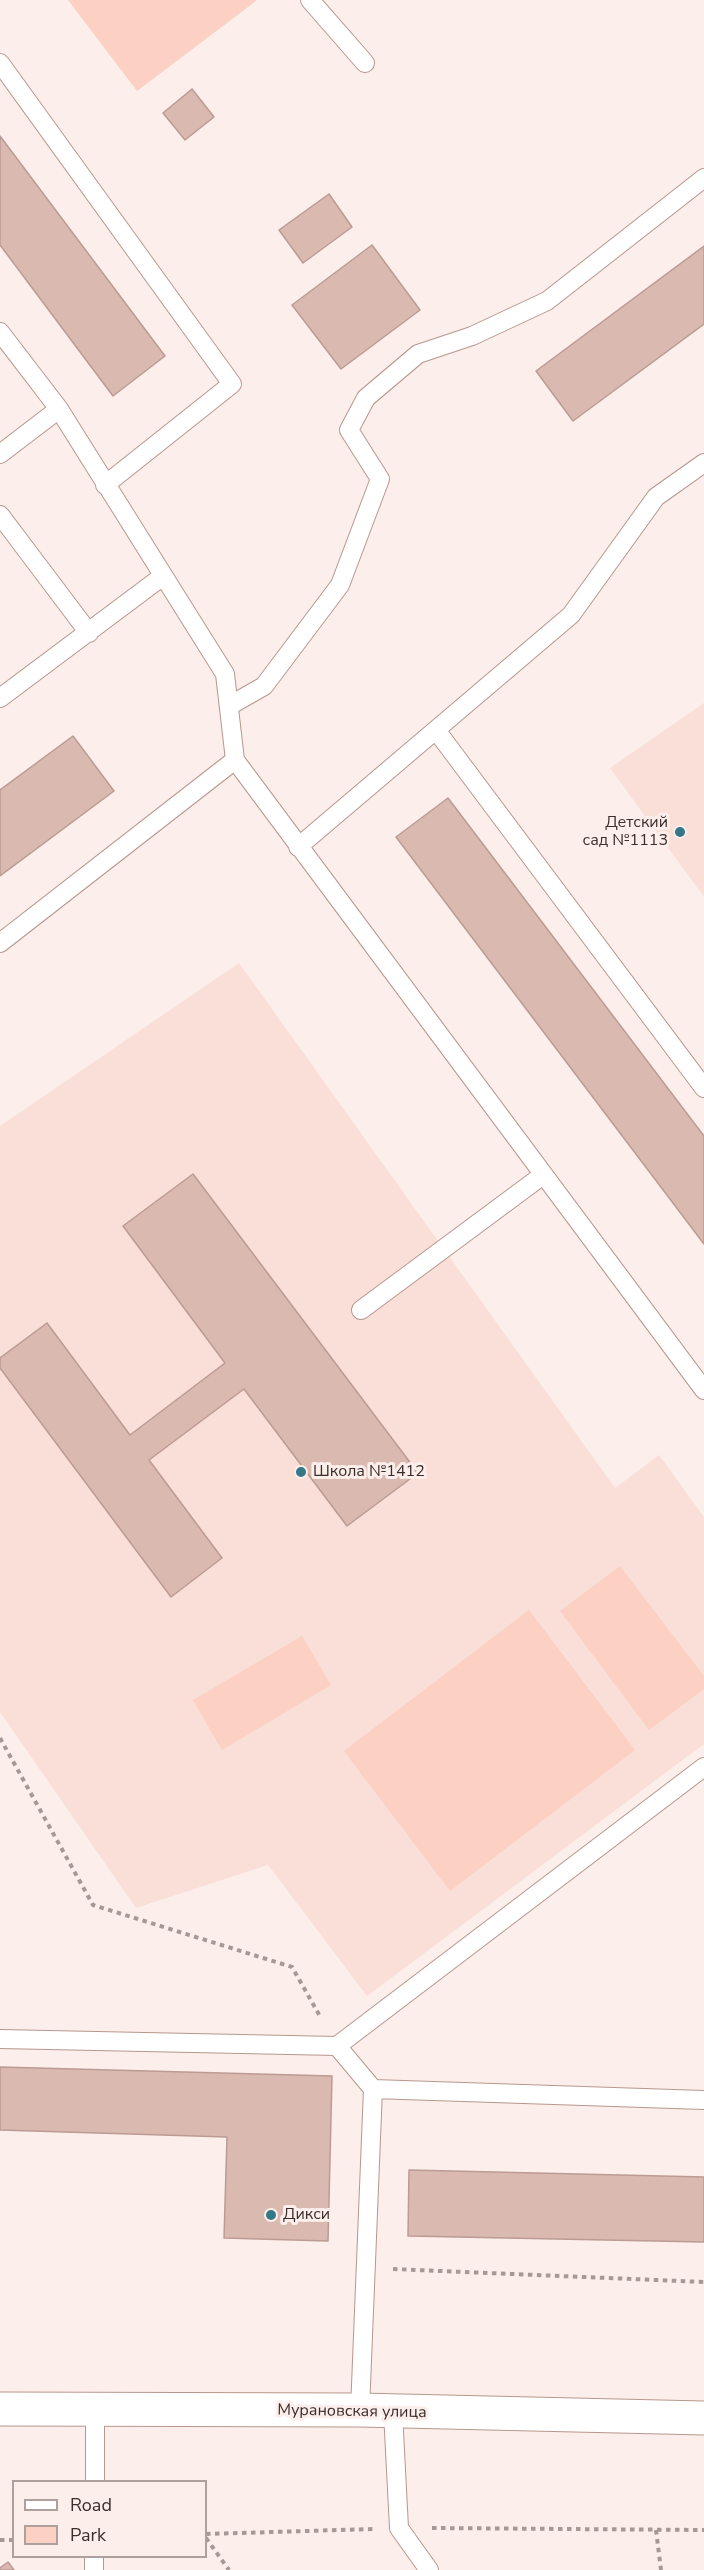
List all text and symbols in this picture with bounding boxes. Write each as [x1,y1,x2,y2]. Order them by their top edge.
place label: Детский сад №1113 [583,813,668,851]
marker: Детский сад №1113 [673,825,687,839]
place label: Школа №1412 [313,1462,425,1482]
marker: Школа №1412 [294,1465,308,1479]
place label: Дикси [283,2205,330,2225]
marker: Дикси [264,2208,278,2222]
street label: Мурановская улица [277,2401,427,2423]
legend [12,2480,207,2558]
text: Road [70,2493,112,2517]
text: Park [70,2523,106,2547]

